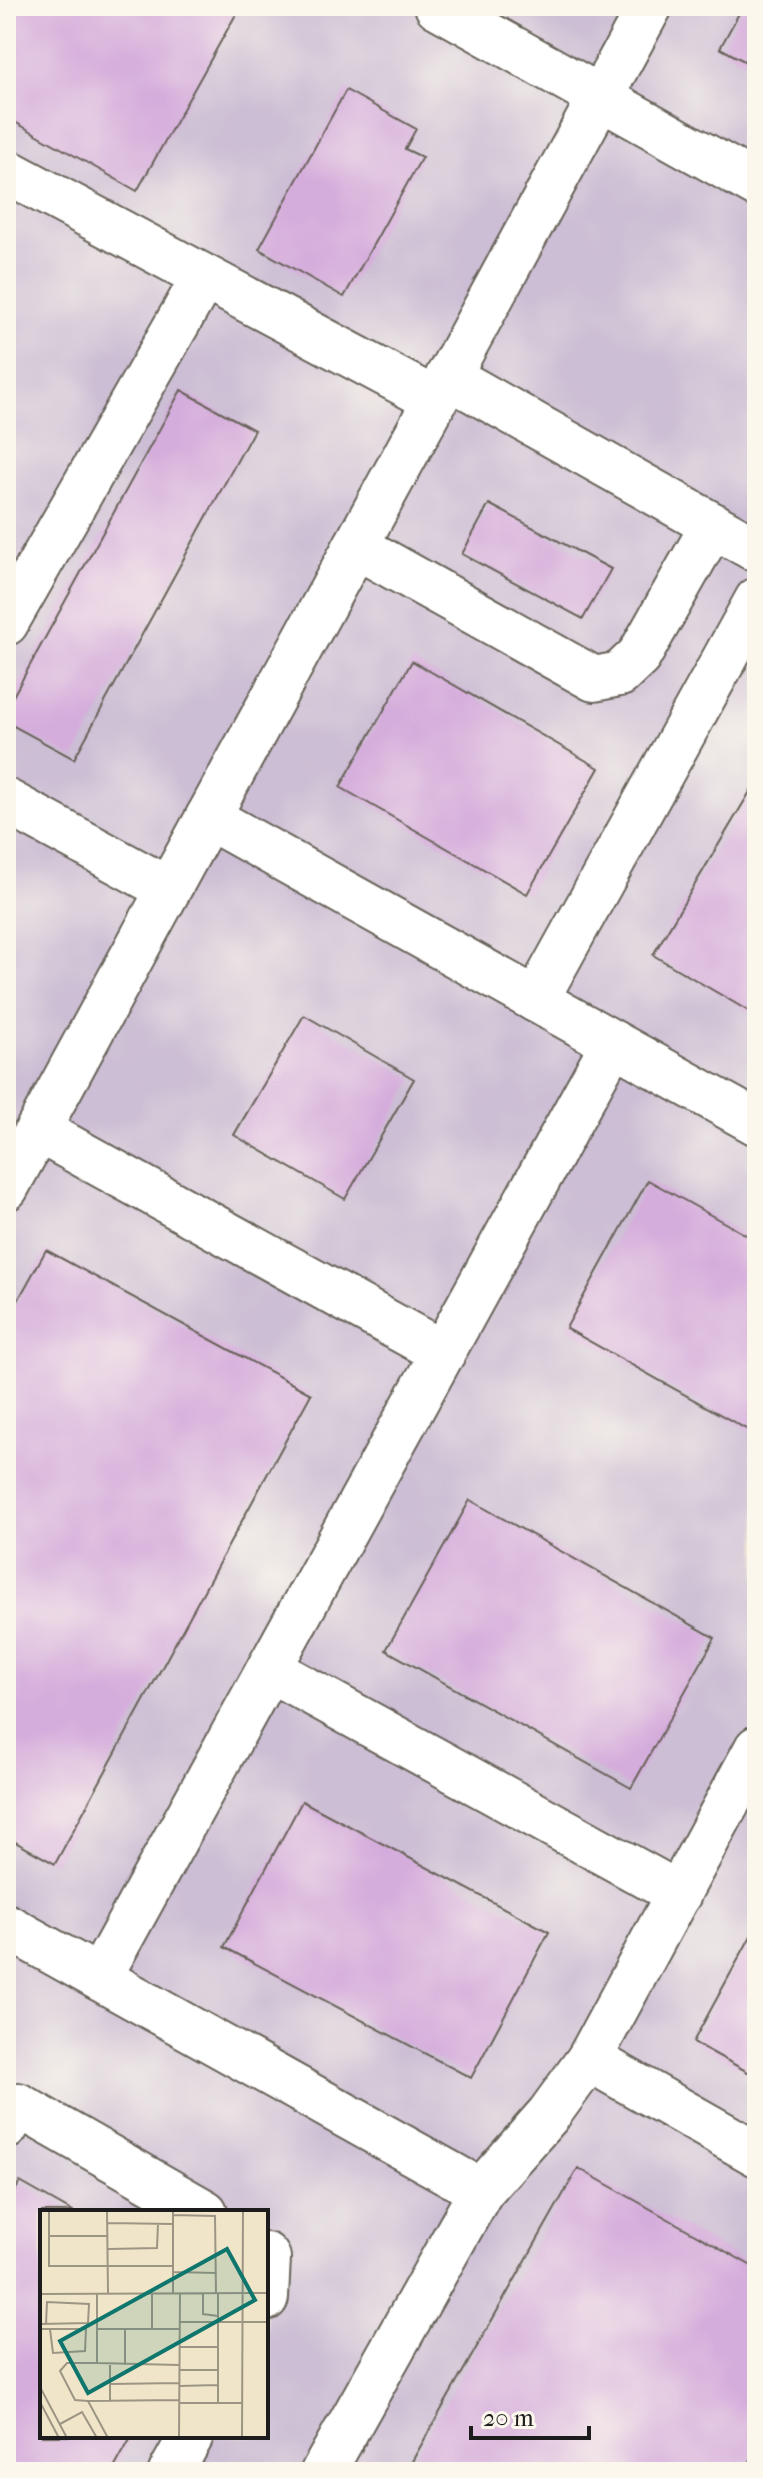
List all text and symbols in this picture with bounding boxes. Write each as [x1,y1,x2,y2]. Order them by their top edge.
inset map [40,2210,268,2438]
scale bar [471,2390,589,2440]
text: 20 m [483,2404,534,2432]

